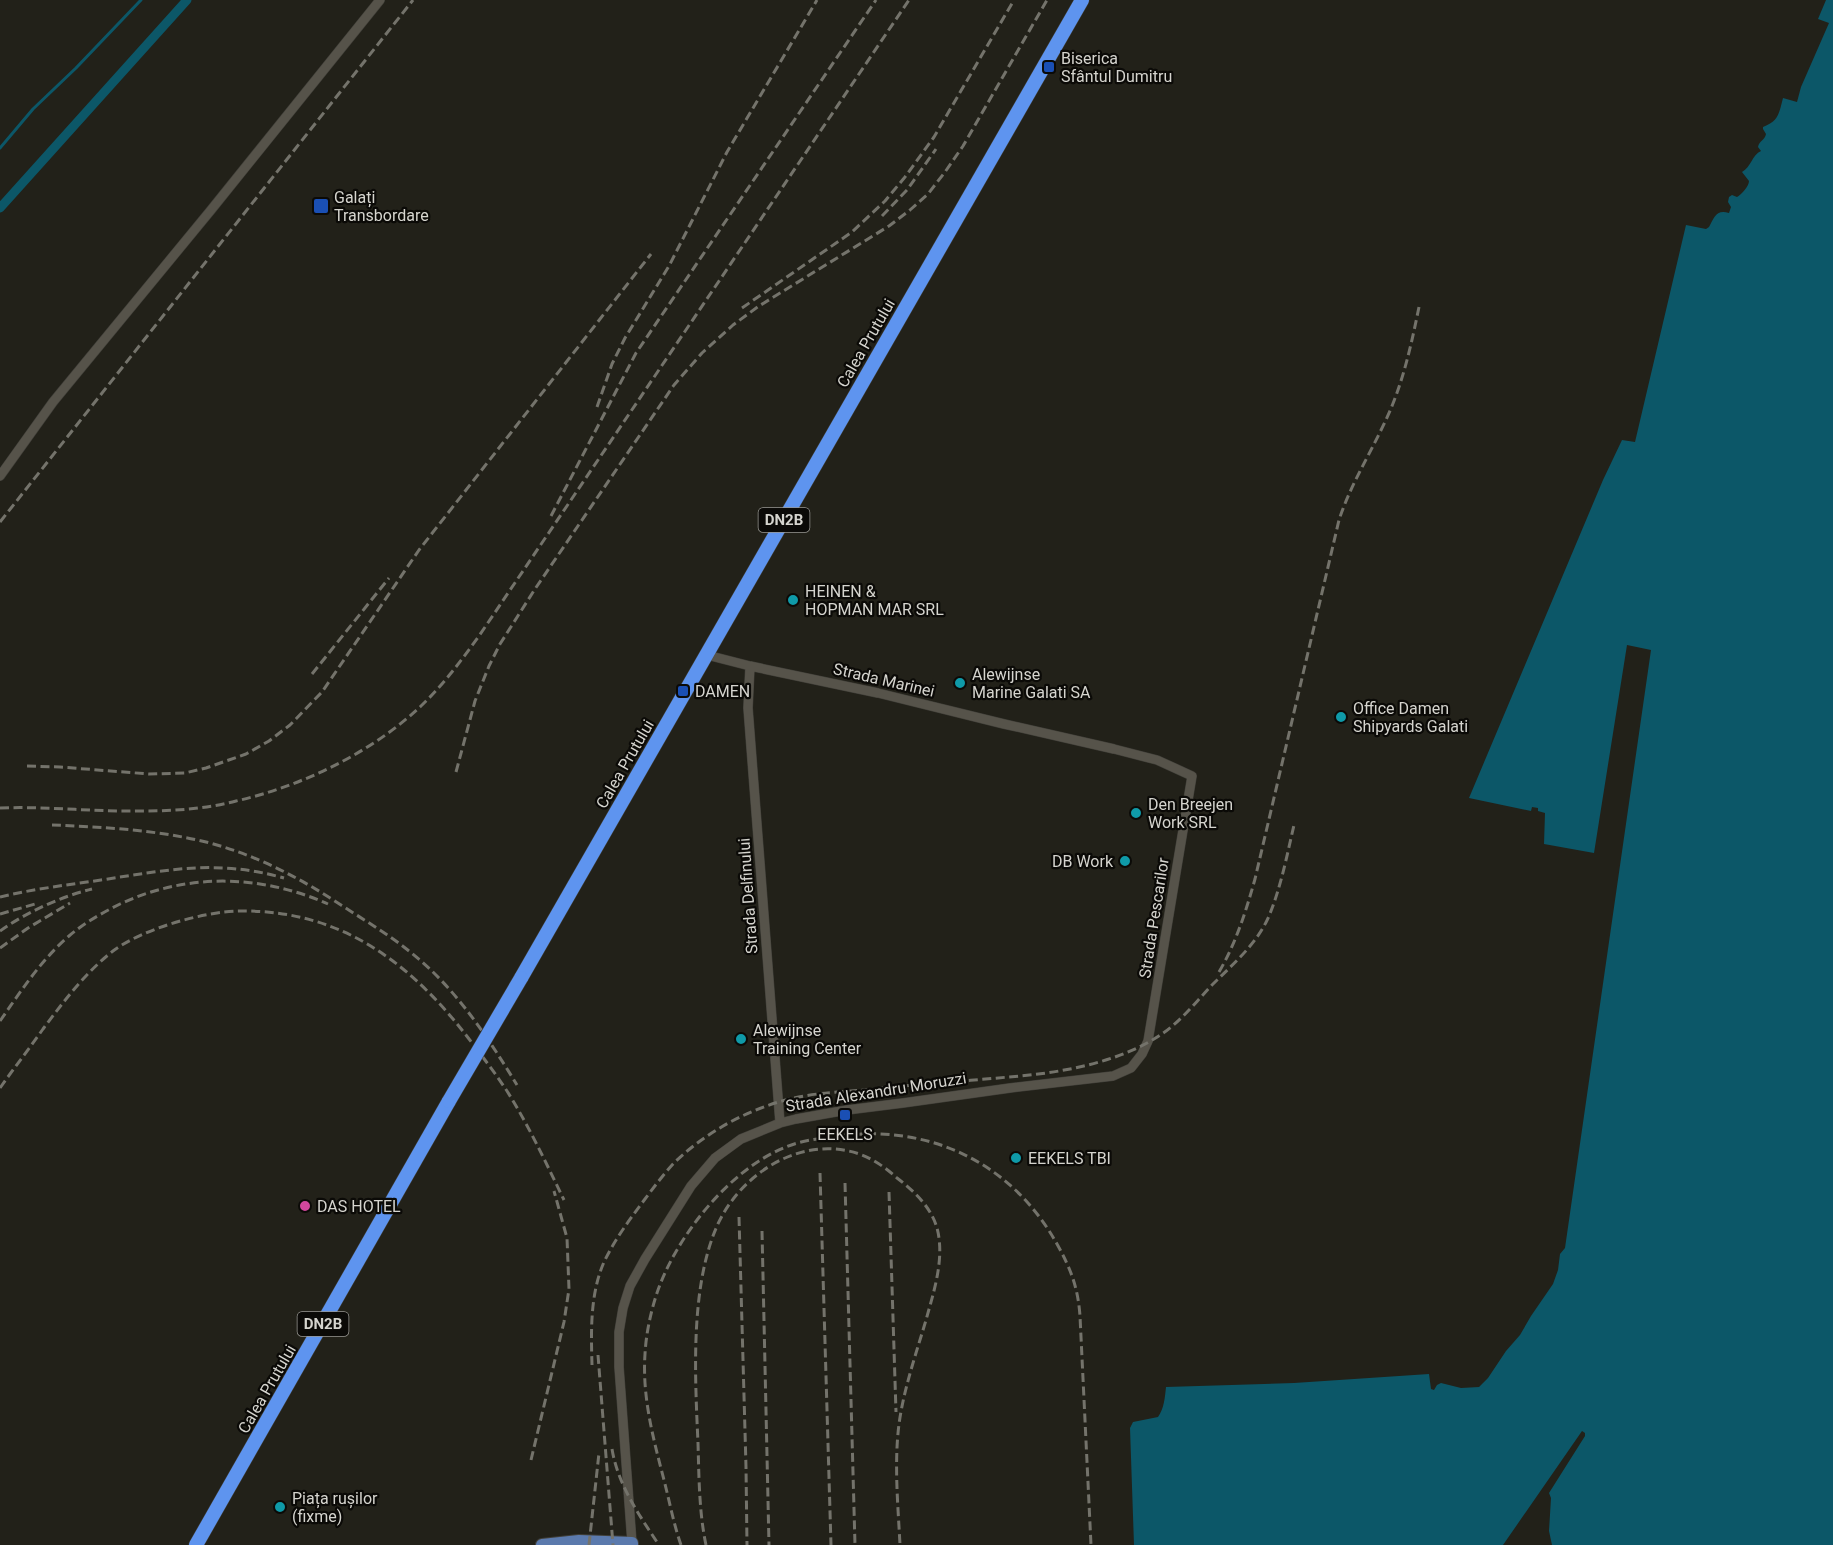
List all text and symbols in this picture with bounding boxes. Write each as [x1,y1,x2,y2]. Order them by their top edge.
place label: Biserica Sfântul Dumitru [1061,49,1172,86]
marker: Biserica Sfântul Dumitru [1042,60,1056,74]
place label: Galați Transbordare [334,188,429,225]
marker: Galați Transbordare [312,197,330,215]
street label: Calea Prutului [833,295,899,391]
road number: DN2B [758,508,810,532]
place label: HEINEN & HOPMAN MAR SRL [805,582,944,619]
marker: HEINEN & HOPMAN MAR SRL [786,593,800,607]
street label: Strada Marinei [831,659,937,701]
place label: Alewijnse Marine Galati SA [972,665,1091,702]
marker: Alewijnse Marine Galati SA [953,676,967,690]
place label: DAMEN [695,682,750,701]
marker: DAMEN [676,684,690,698]
place label: Office Damen Shipyards Galati [1353,699,1468,736]
marker: Office Damen Shipyards Galati [1334,710,1348,724]
street label: Calea Prutului [592,716,658,812]
place label: Den Breejen Work SRL [1148,795,1233,832]
marker: Den Breejen Work SRL [1129,806,1143,820]
street label: Strada Delfinului [734,837,762,955]
place label: DB Work [1052,852,1114,871]
marker: DB Work [1118,854,1132,868]
street label: Strada Pescarilor [1135,856,1173,980]
place label: Alewijnse Training Center [753,1021,862,1058]
marker: Alewijnse Training Center [734,1032,748,1046]
street label: Strada Alexandru Moruzzi [784,1068,968,1116]
marker: EEKELS [838,1108,852,1122]
place label: EEKELS [817,1125,873,1144]
place label: EEKELS TBI [1028,1149,1111,1168]
marker: EEKELS TBI [1009,1151,1023,1165]
place label: DAS HOTEL [317,1197,401,1216]
marker: DAS HOTEL [298,1199,312,1213]
road number: DN2B [298,1312,348,1336]
street label: Calea Prutului [234,1341,300,1437]
place label: Piața rușilor (fixme) [292,1489,378,1526]
marker: Piața rușilor (fixme) [273,1500,287,1514]

